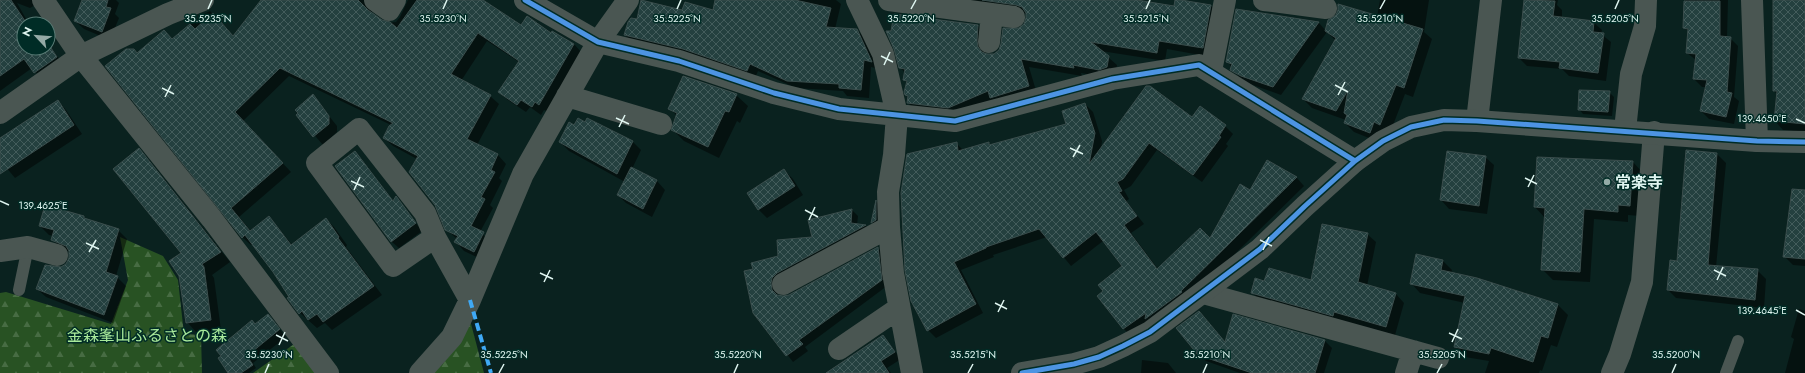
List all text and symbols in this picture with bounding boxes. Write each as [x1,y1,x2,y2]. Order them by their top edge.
text: 35.5235°N [184,11,232,26]
text: 35.5230°N [419,11,467,26]
text: 35.5225°N [653,11,701,26]
text: 35.5220°N [887,11,935,26]
text: 35.5215°N [1123,11,1169,26]
text: 35.5210°N [1357,11,1403,26]
text: 35.5205°N [1591,11,1639,26]
north arrow [16,16,56,56]
text: N [18,24,36,39]
text: 139.4650°E [1737,111,1787,126]
place label: 常楽寺 [1615,171,1663,194]
marker: 常楽寺 [1602,177,1612,187]
text: 139.4625°E [18,198,68,213]
text: 139.4645°E [1737,303,1787,318]
park label: 金森峯山ふるさとの森 [67,324,227,347]
text: 35.5230°N [245,347,293,362]
text: 35.5225°N [480,347,528,362]
text: 35.5220°N [714,347,762,362]
text: 35.5215°N [950,347,996,362]
text: 35.5210°N [1184,347,1230,362]
text: 35.5205°N [1418,347,1466,362]
text: 35.5200°N [1652,347,1700,362]

